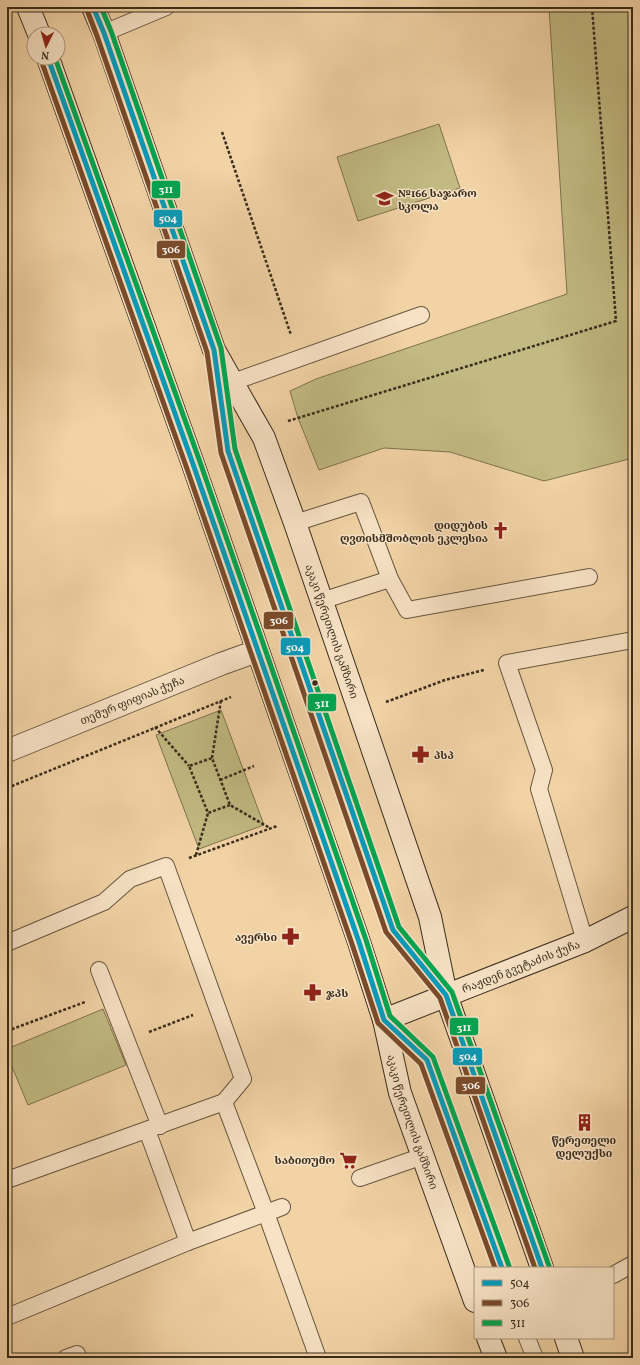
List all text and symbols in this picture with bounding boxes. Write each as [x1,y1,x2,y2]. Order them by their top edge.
north arrow [26,26,66,66]
text: N [41,47,50,62]
line badge: 311 [151,180,181,199]
text: 311 [159,183,173,198]
place label: №166 საჯარო სკოლა [398,187,477,215]
school or university icon: №166 საჯარო სკოლა [375,189,395,209]
line badge: 504 [153,209,183,228]
text: 504 [159,212,178,227]
line badge: 306 [156,240,186,259]
text: 306 [162,243,180,258]
place label: დიდუბის ღვთისმშობლის ეკლესია [340,519,488,547]
church icon: დიდუბის ღვთისმშობლის ეკლესია [491,521,511,541]
street label: აკაკი წერეთლის გამზირი [301,563,361,701]
line badge: 306 [263,611,294,630]
text: 306 [270,614,288,629]
line badge: 504 [280,637,311,656]
text: 504 [286,641,305,656]
street label: თემურ ფიფიას ქუჩა [78,674,187,729]
unlabelled marker [310,678,320,688]
line badge: 311 [307,693,337,712]
text: 311 [315,697,329,712]
pharmacy icon: პსპ [411,745,431,765]
place label: პსპ [434,749,454,764]
pharmacy icon: ავერსი [280,927,300,947]
place label: ავერსი [235,931,277,946]
street label: რაჟდენ გვეტაძის ქუჩა [460,938,583,998]
pharmacy icon: ჯპს [303,983,323,1003]
place label: ჯპს [326,987,348,1002]
line badge: 311 [449,1017,479,1036]
text: 311 [457,1021,471,1036]
line badge: 504 [452,1047,483,1066]
text: 504 [459,1050,478,1065]
street label: აკაკი წერეთლის გამზირი [383,1053,440,1192]
line badge: 306 [455,1076,486,1095]
text: 306 [462,1079,480,1094]
building icon: წერეთელი დელუქსი [574,1112,594,1132]
place label: წერეთელი დელუქსი [552,1134,617,1162]
supermarket icon: საბითუმო [338,1150,358,1170]
place label: საბითუმო [275,1154,335,1169]
legend [474,1267,614,1339]
text: 504 [510,1276,530,1292]
text: 306 [510,1296,529,1312]
text: 311 [510,1316,525,1332]

